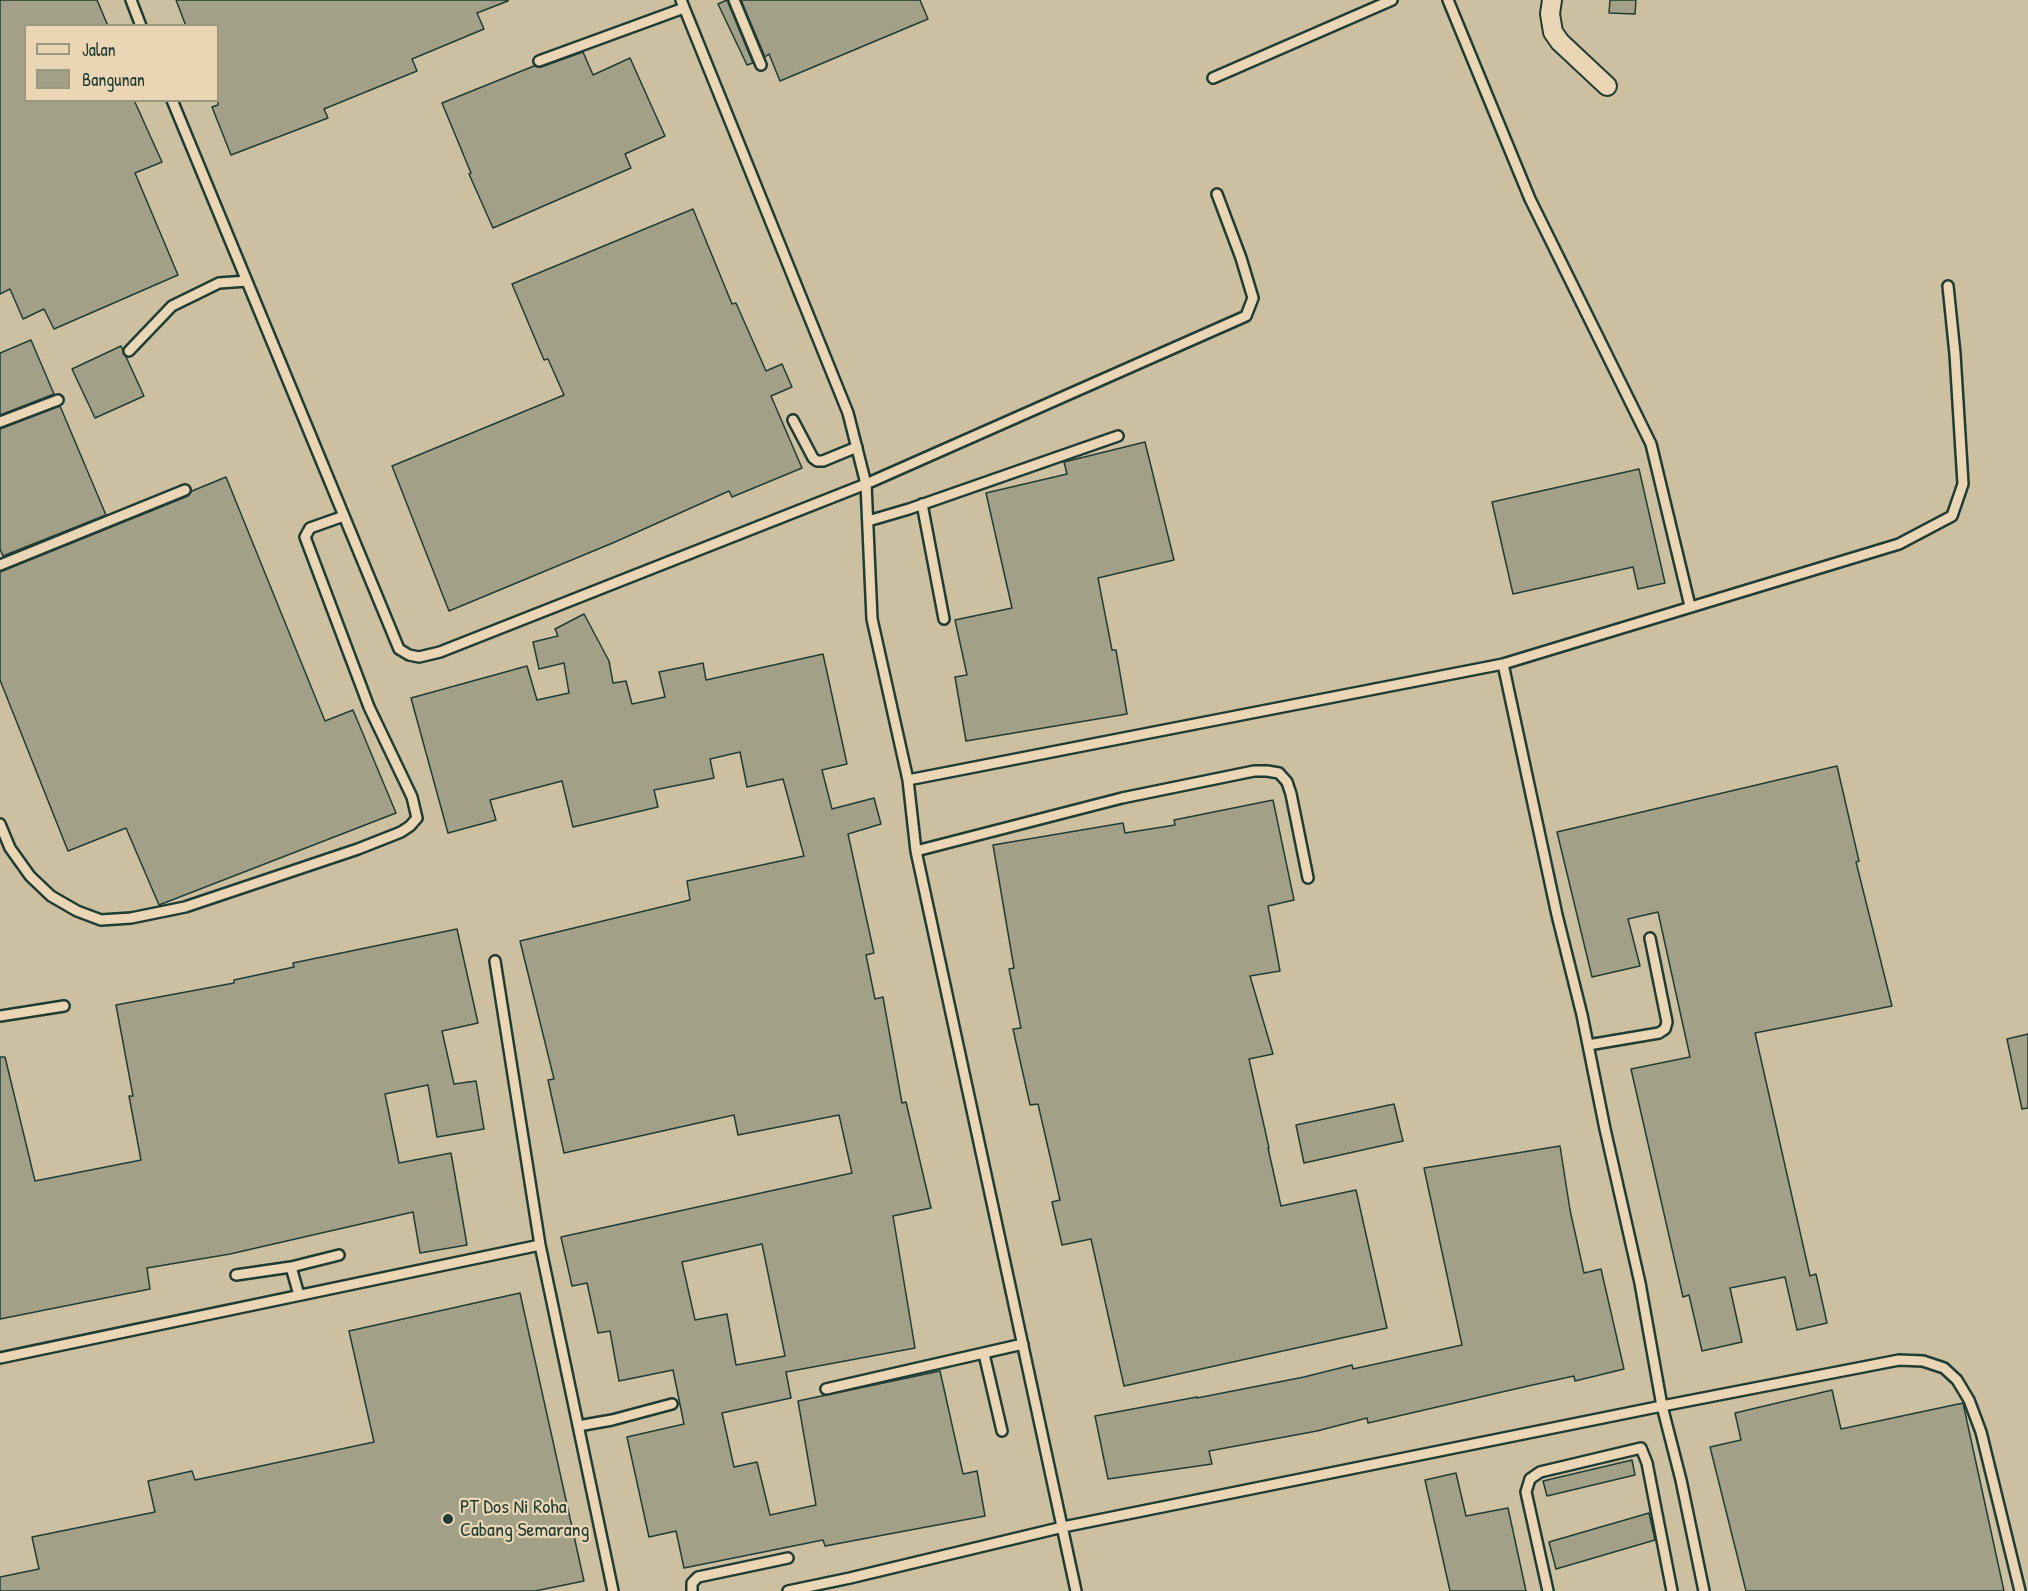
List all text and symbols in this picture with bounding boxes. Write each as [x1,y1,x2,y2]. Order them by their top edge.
legend [24,24,219,102]
text: Jalan [82,37,116,62]
text: Bangunan [82,67,145,92]
place label: PT Dos Ni Roha Cabang Semarang [460,1496,589,1543]
marker: PT Dos Ni Roha Cabang Semarang [441,1512,455,1526]

